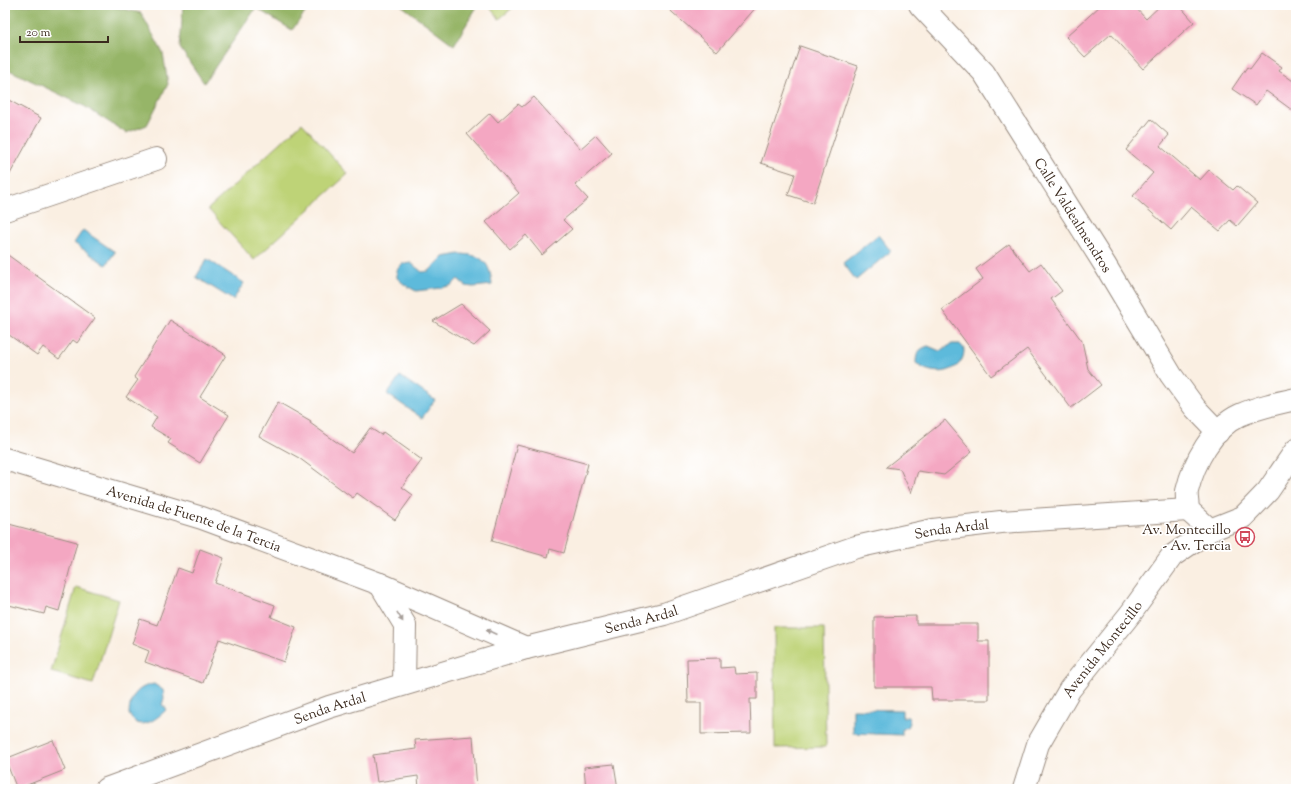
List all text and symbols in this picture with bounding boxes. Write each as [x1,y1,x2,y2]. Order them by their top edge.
scale bar [20,18,108,44]
text: 20 m [26,24,51,42]
street label: Calle Valdealmendros [1028,154,1115,277]
street label: Avenida de Fuente de la Tercia [103,482,284,559]
street label: Senda Ardal [913,516,990,546]
place label: Av. Montecillo - Av. Tercia [1142,521,1232,557]
bus stop icon: Av. Montecillo - Av. Tercia [1234,526,1256,548]
street label: Avenida Montecillo [1059,597,1149,702]
street label: Senda Ardal [603,602,681,640]
one-way arrow [397,611,404,623]
one-way arrow [484,629,496,635]
street label: Senda Ardal [291,688,369,731]

